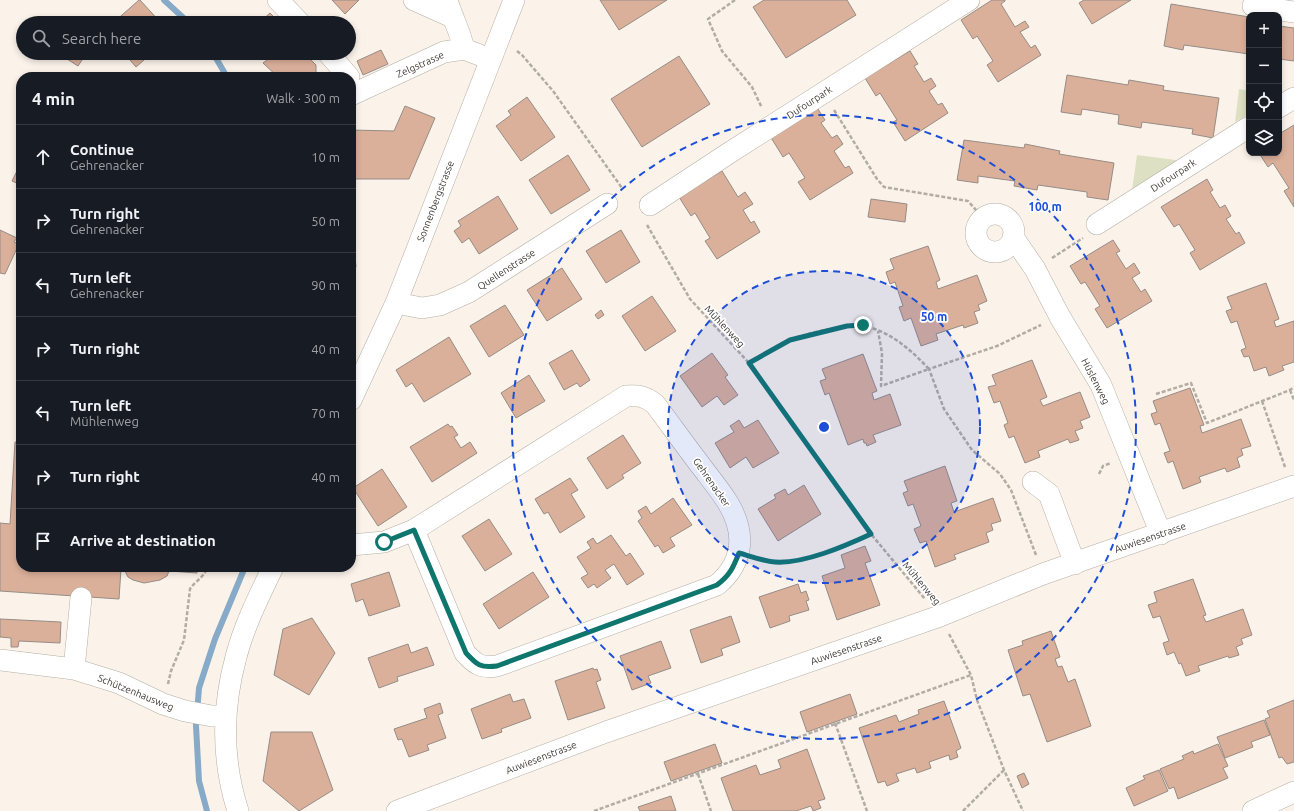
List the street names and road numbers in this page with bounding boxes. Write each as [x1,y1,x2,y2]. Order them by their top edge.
street label: Zelgstrasse [395,49,446,80]
street label: Dufourpark [785,84,834,121]
street label: Dufourpark [1149,157,1198,194]
street label: Sonnenbergstrasse [415,159,456,243]
street label: Quellenstrasse [475,247,537,292]
street label: Mühlenweg [703,303,747,349]
street label: Hüslenweg [1079,357,1112,406]
street label: Gehrenacker [691,456,733,509]
street label: Auwiesenstrasse [1113,520,1187,555]
street label: Mühlenweg [900,559,943,607]
street label: Auwiesenstrasse [809,632,883,667]
street label: Schützenhausweg [96,672,175,713]
street label: Auwiesenstrasse [504,739,578,776]

